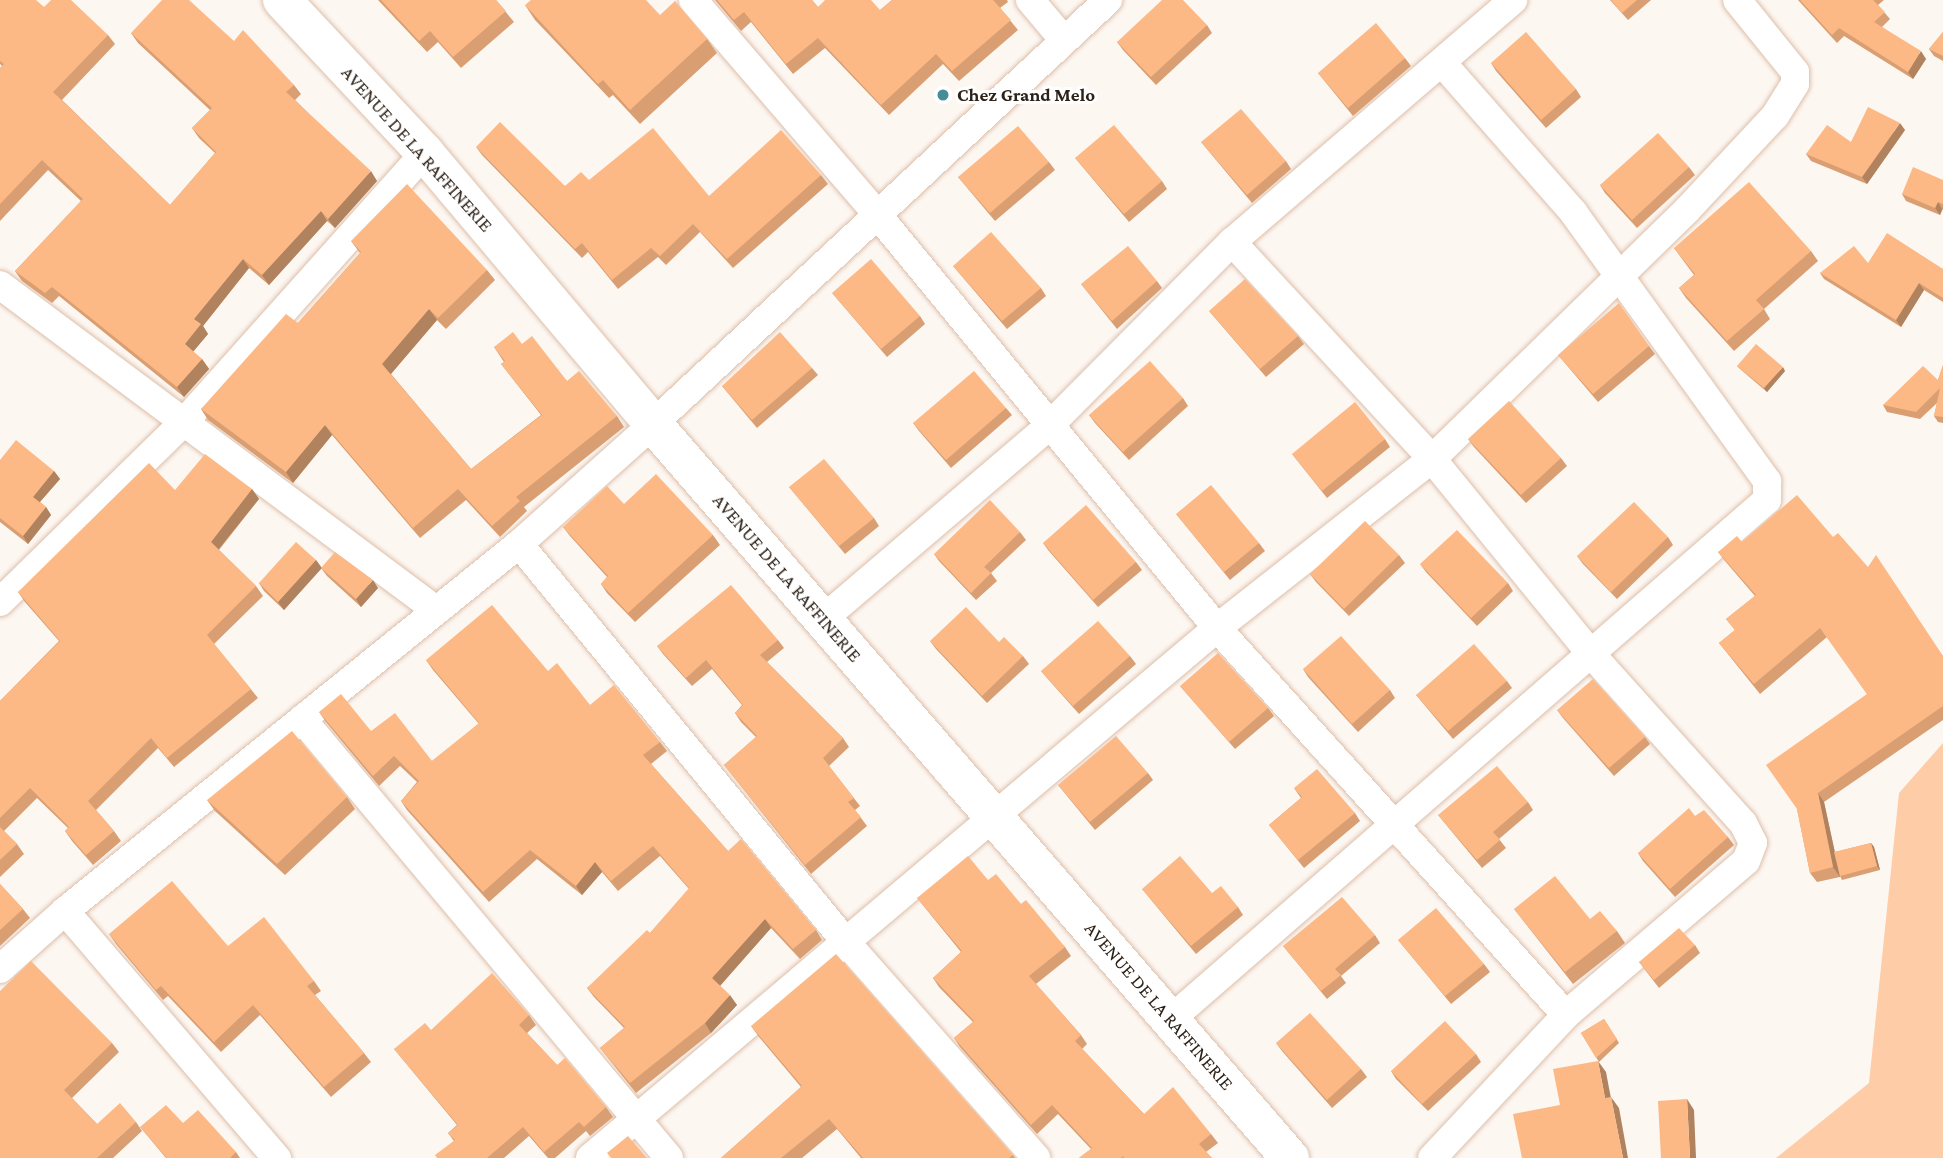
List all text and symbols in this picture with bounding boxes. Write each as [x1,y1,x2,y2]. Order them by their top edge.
street label: AVENUE DE LA RAFFINERIE [336,61,498,237]
place label: Chez Grand Melo [957,84,1095,106]
marker: Chez Grand Melo [935,87,951,103]
street label: AVENUE DE LA RAFFINERIE [708,489,866,667]
street label: AVENUE DE LA RAFFINERIE [1080,917,1238,1095]

